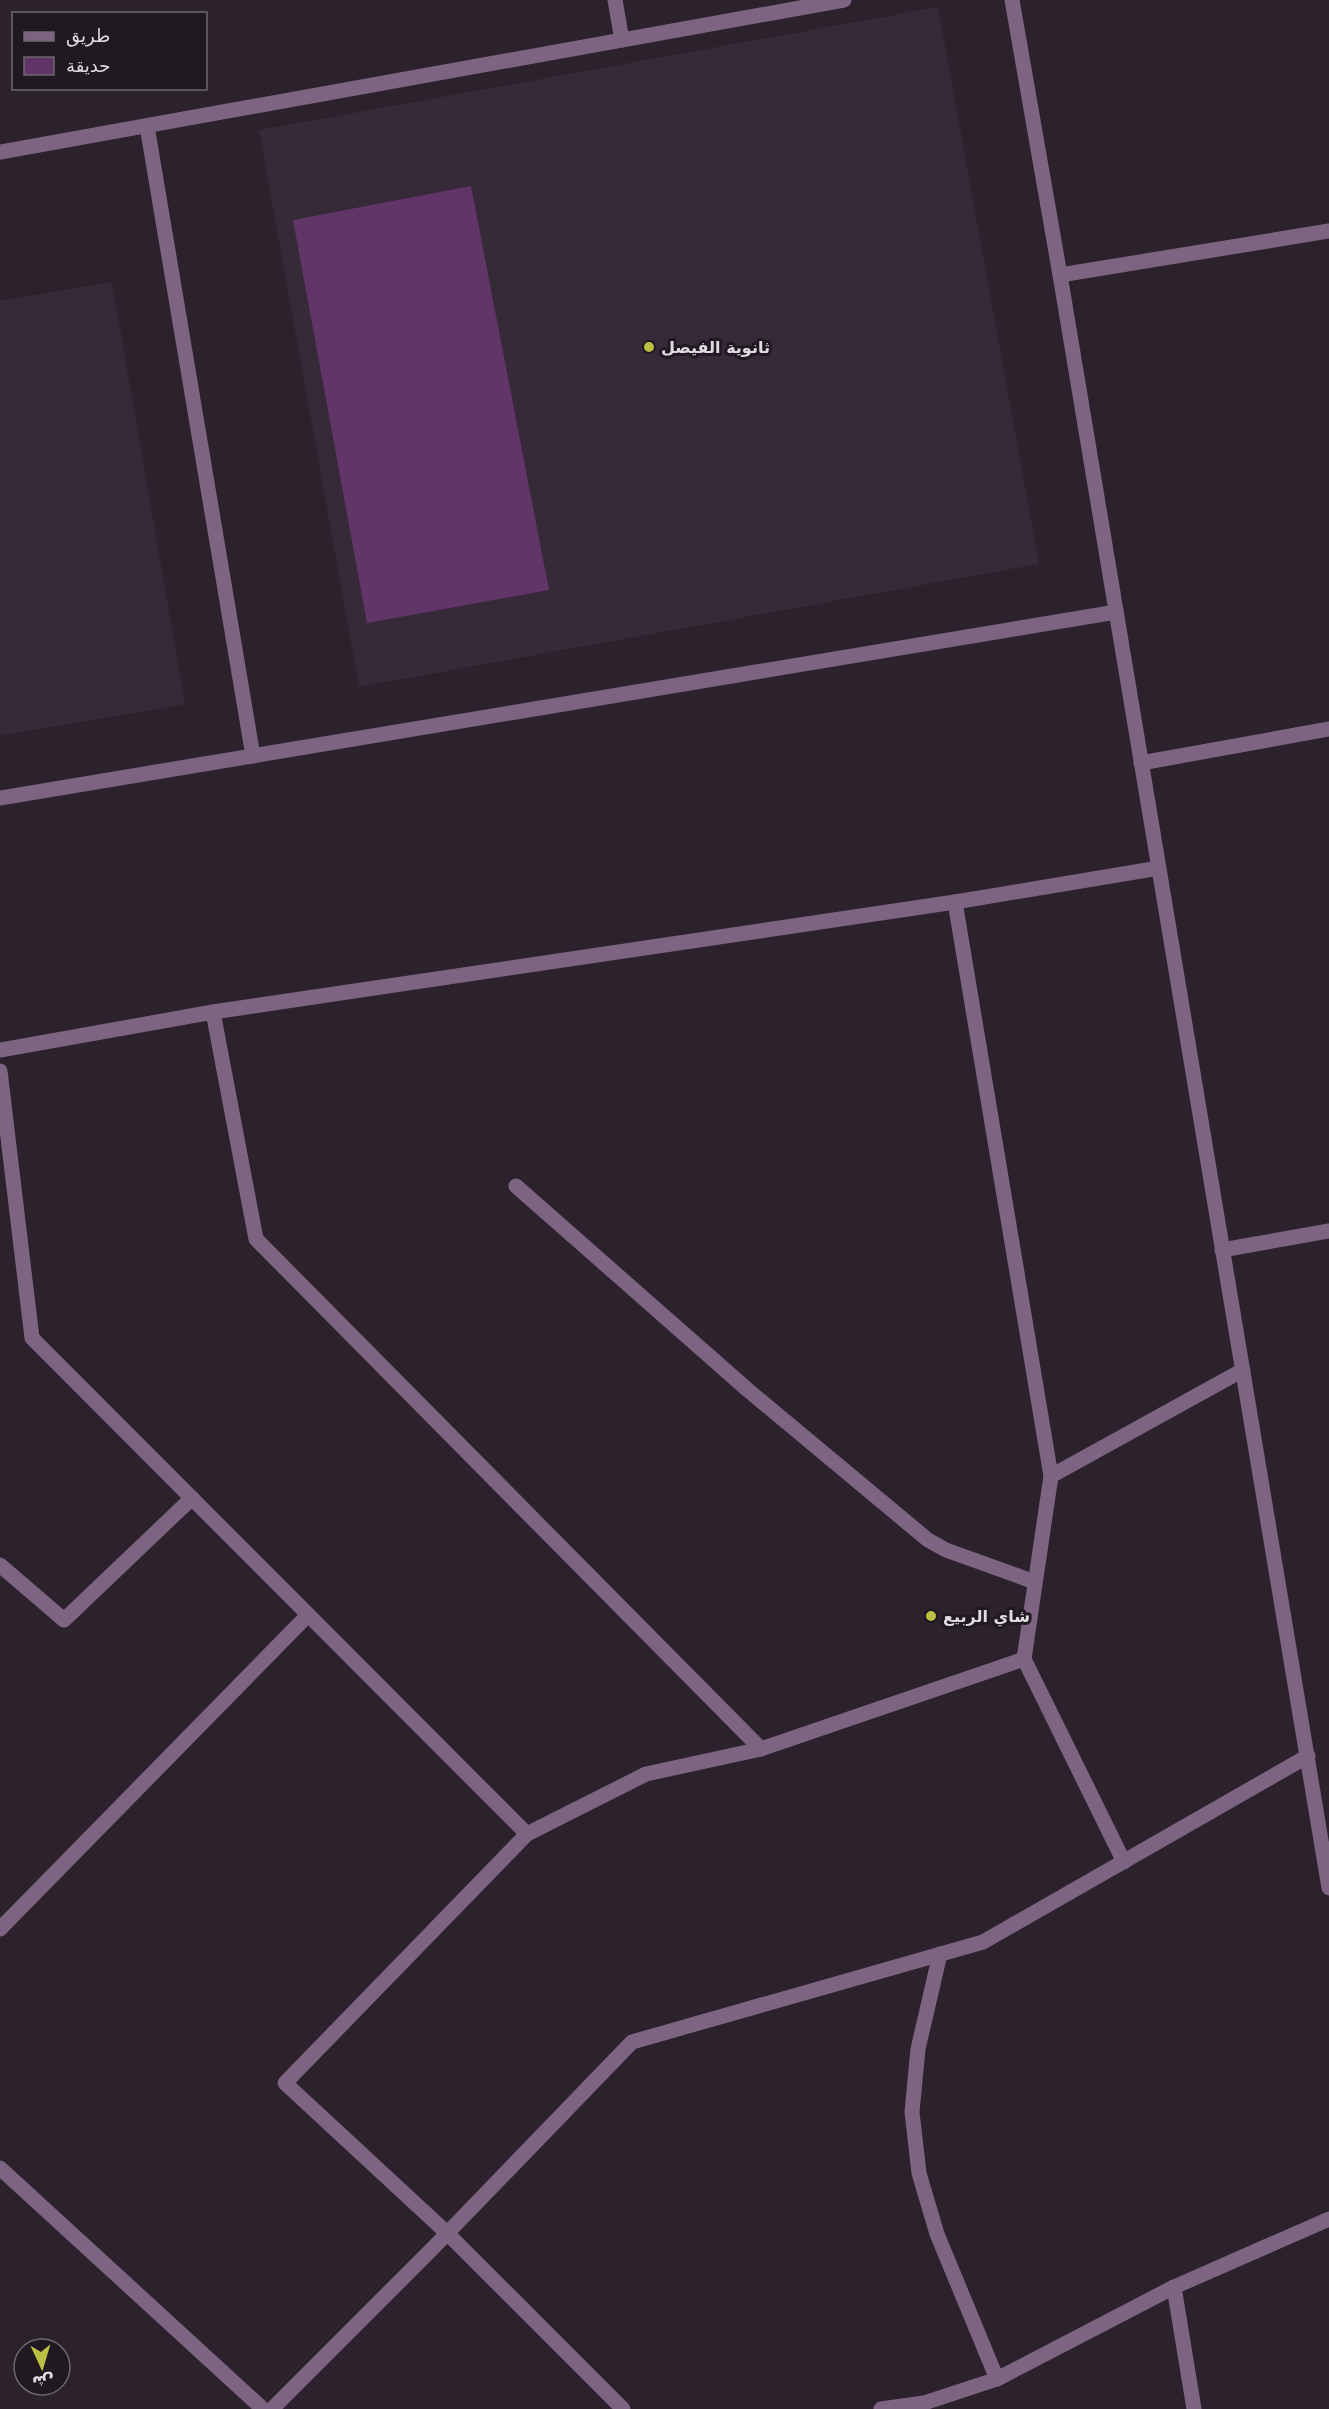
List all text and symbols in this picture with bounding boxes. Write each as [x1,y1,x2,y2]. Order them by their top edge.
legend [12,12,207,90]
text: طريق [66,25,110,47]
text: حديقة [66,55,110,76]
place label: ثانوية الفيصل [661,338,770,357]
marker: ثانوية الفيصل [642,340,656,354]
place label: شاي الربيع [943,1607,1030,1627]
marker: شاي الربيع [924,1609,938,1623]
north arrow [12,2337,72,2397]
text: ش [31,2371,55,2392]

